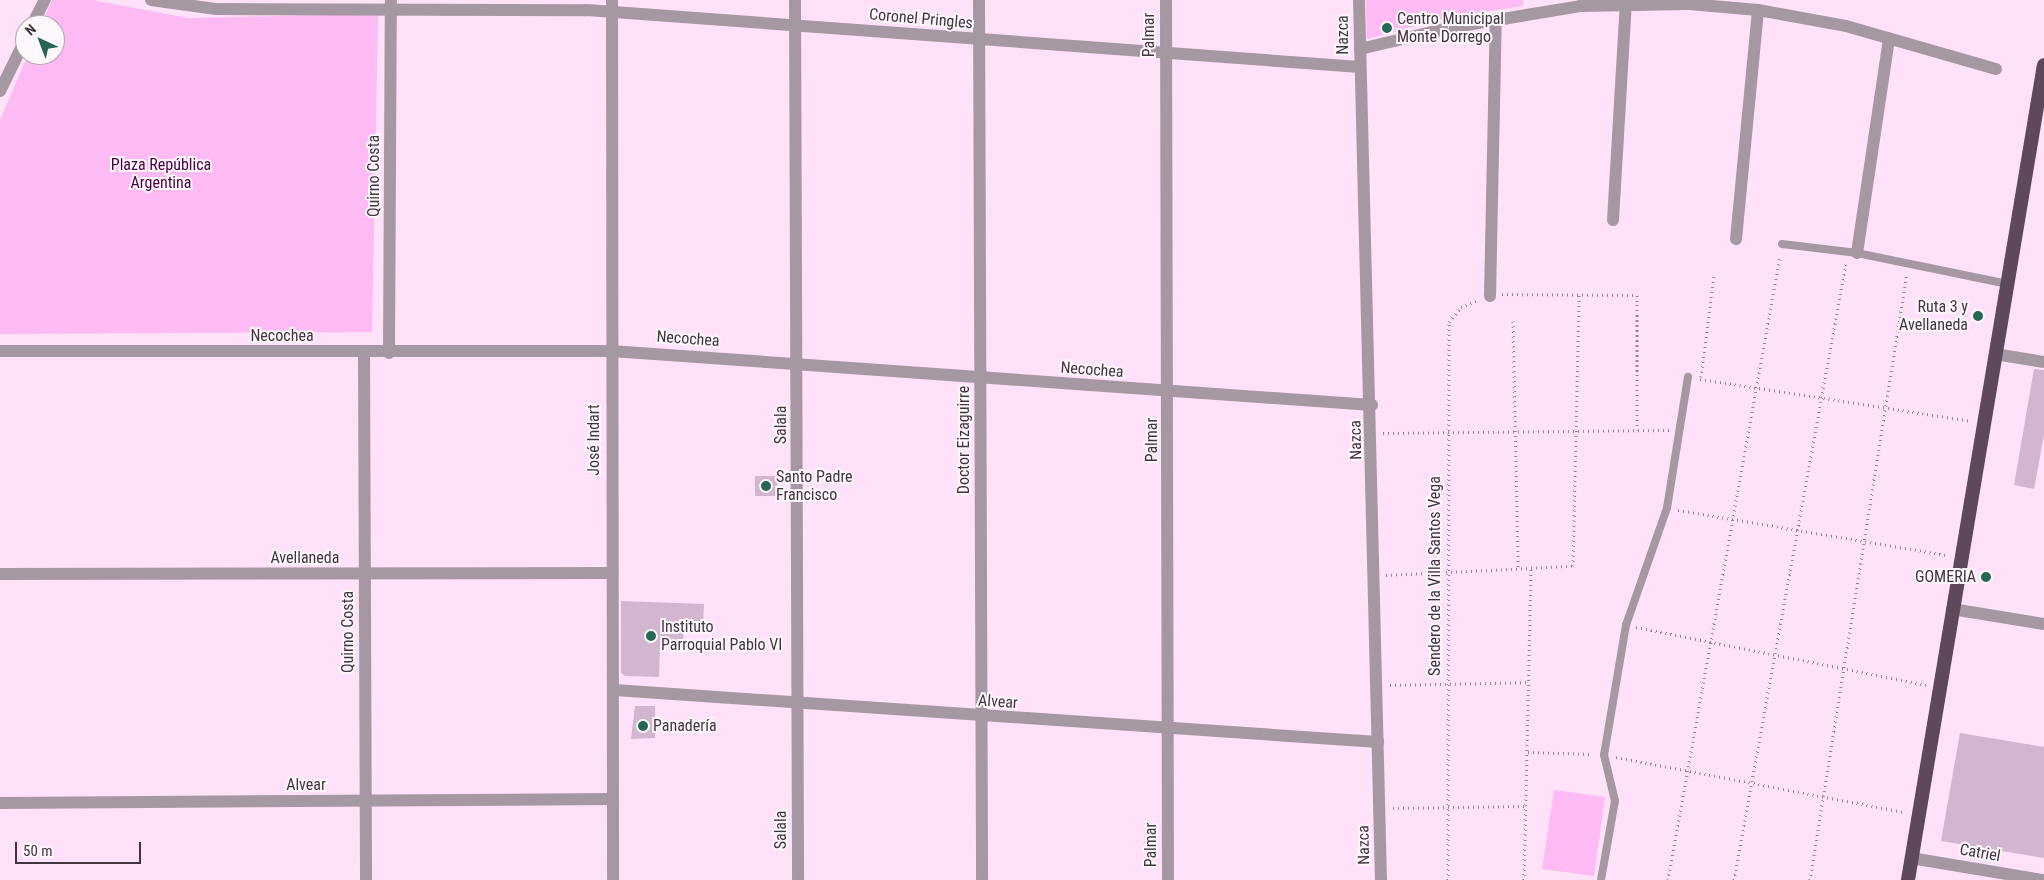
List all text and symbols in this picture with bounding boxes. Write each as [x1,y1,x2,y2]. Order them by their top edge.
street label: Coronel Pringles [868,5,974,33]
place label: Centro Municipal Monte Dorrego [1397,9,1504,47]
street label: Palmar [1139,13,1159,57]
north arrow [15,15,65,65]
street label: Nazca [1333,15,1353,55]
text: N [22,21,39,39]
marker: Centro Municipal Monte Dorrego [1381,22,1393,34]
street label: Quirno Costa [364,135,384,217]
park label: Plaza República Argentina [111,155,211,193]
place label: Ruta 3 y Avellaneda [1899,297,1968,335]
marker: Ruta 3 y Avellaneda [1972,310,1984,322]
street label: Necochea [250,326,314,346]
street label: Necochea [656,327,720,351]
street label: Necochea [1060,358,1124,382]
street label: Doctor Eizaguirre [954,386,974,494]
street label: José Indart [584,404,604,476]
street label: Salala [771,406,791,444]
street label: Palmar [1142,418,1162,462]
street label: Nazca [1346,420,1366,460]
place label: Santo Padre Francisco [776,467,853,505]
street label: Sendero de la Villa Santos Vega [1425,476,1445,676]
marker: Santo Padre Francisco [760,480,772,492]
street label: Avellaneda [271,548,339,568]
place label: GOMERIA [1915,567,1976,587]
marker: GOMERIA [1980,571,1992,583]
street label: Quirno Costa [338,591,358,673]
place label: Instituto Parroquial Pablo VI [661,617,782,655]
marker: Instituto Parroquial Pablo VI [645,630,657,642]
street label: Alvear [978,691,1018,713]
place label: Panadería [653,716,717,736]
marker: Panadería [637,720,649,732]
street label: Alvear [286,775,326,795]
street label: Salala [771,811,791,849]
street label: Palmar [1141,823,1161,867]
street label: Nazca [1354,825,1374,865]
scale bar [18,832,144,864]
street label: Catriel [1958,840,2002,866]
text: 50 m [23,842,53,860]

